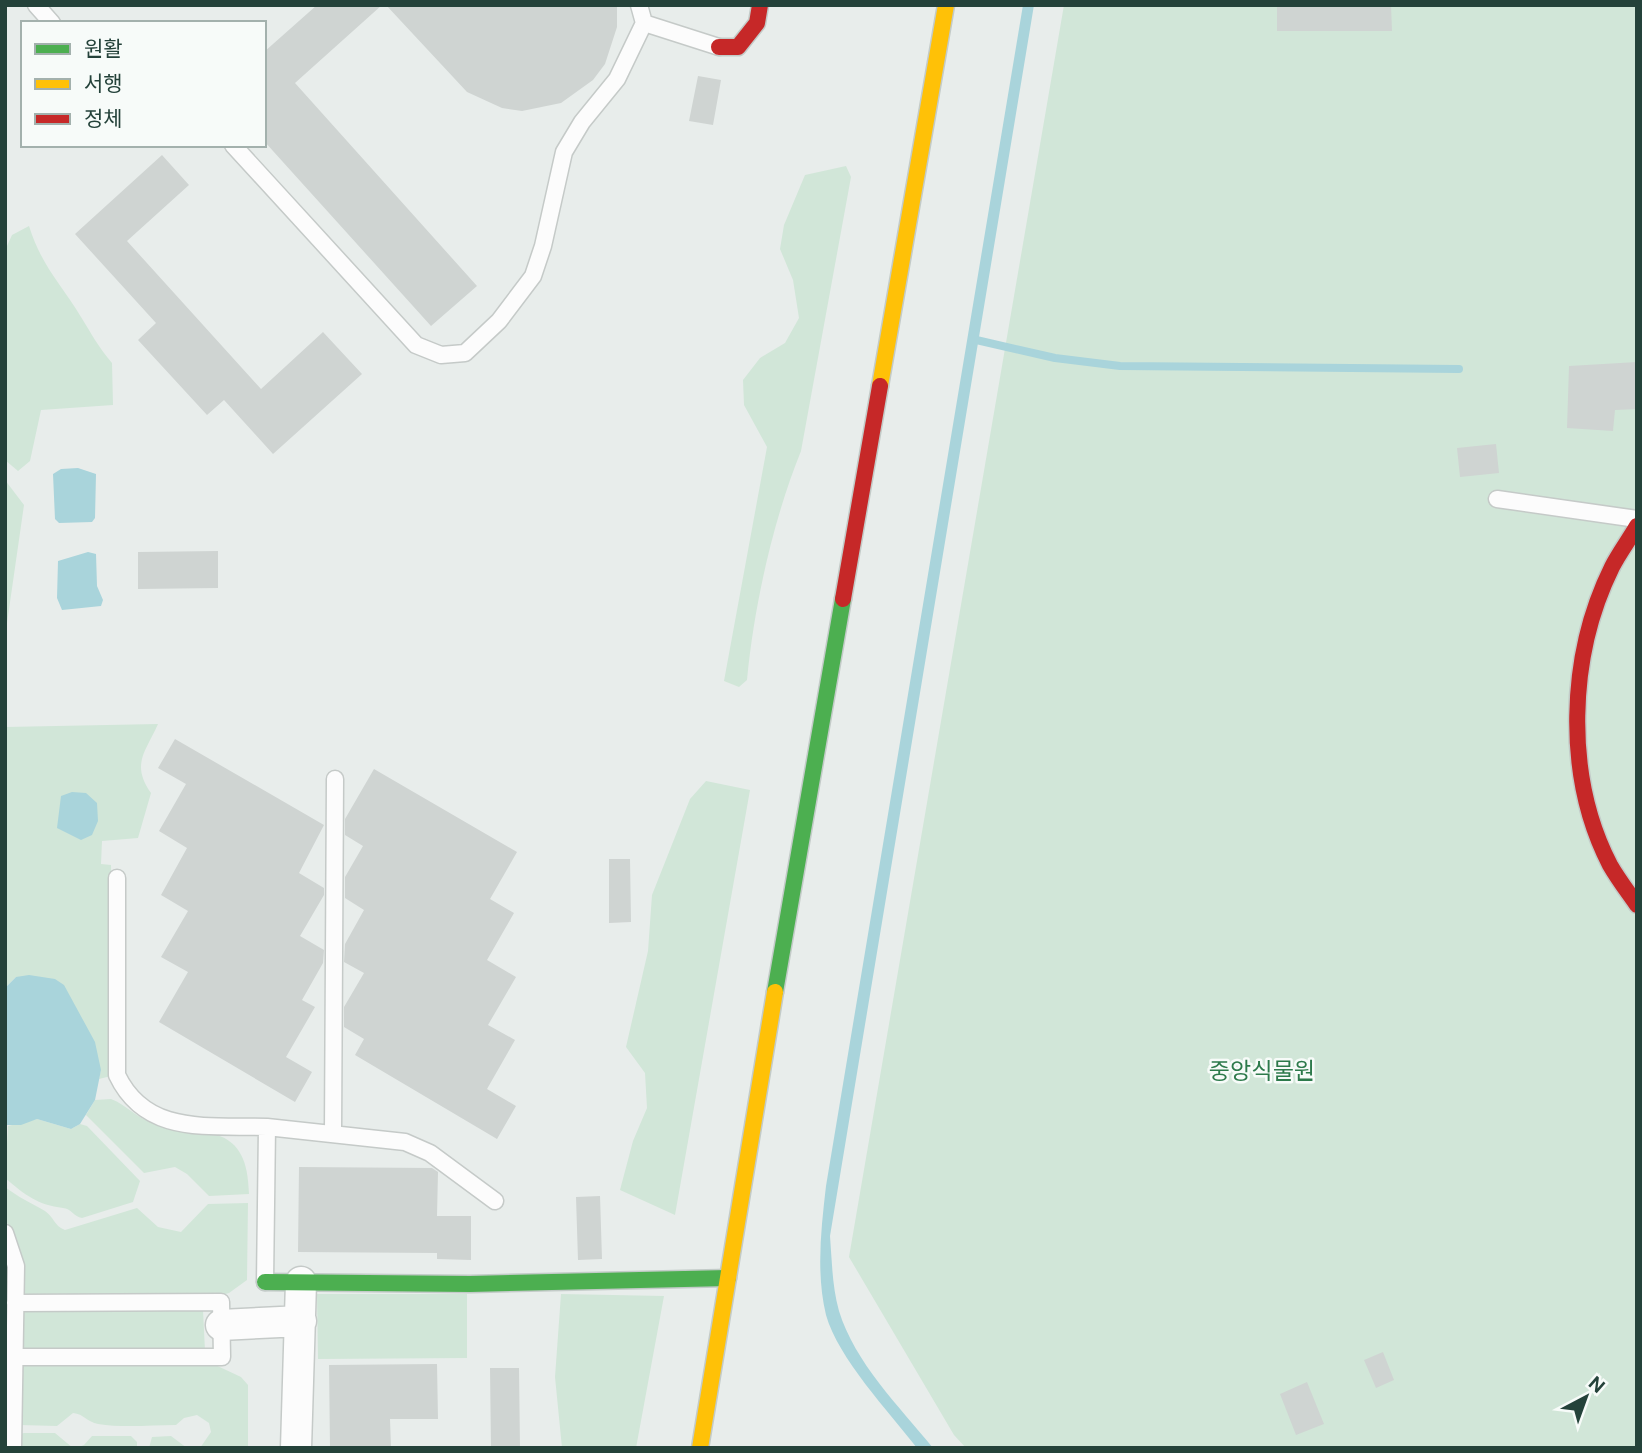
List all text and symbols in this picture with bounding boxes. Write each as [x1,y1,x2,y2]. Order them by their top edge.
legend [21,21,266,147]
text: 원활 [84,35,123,63]
text: 서행 [84,70,123,98]
text: 정체 [84,105,123,133]
park label: 중앙식물원 [1209,1056,1315,1086]
north arrow [1551,1362,1621,1432]
text: N [1583,1371,1610,1399]

